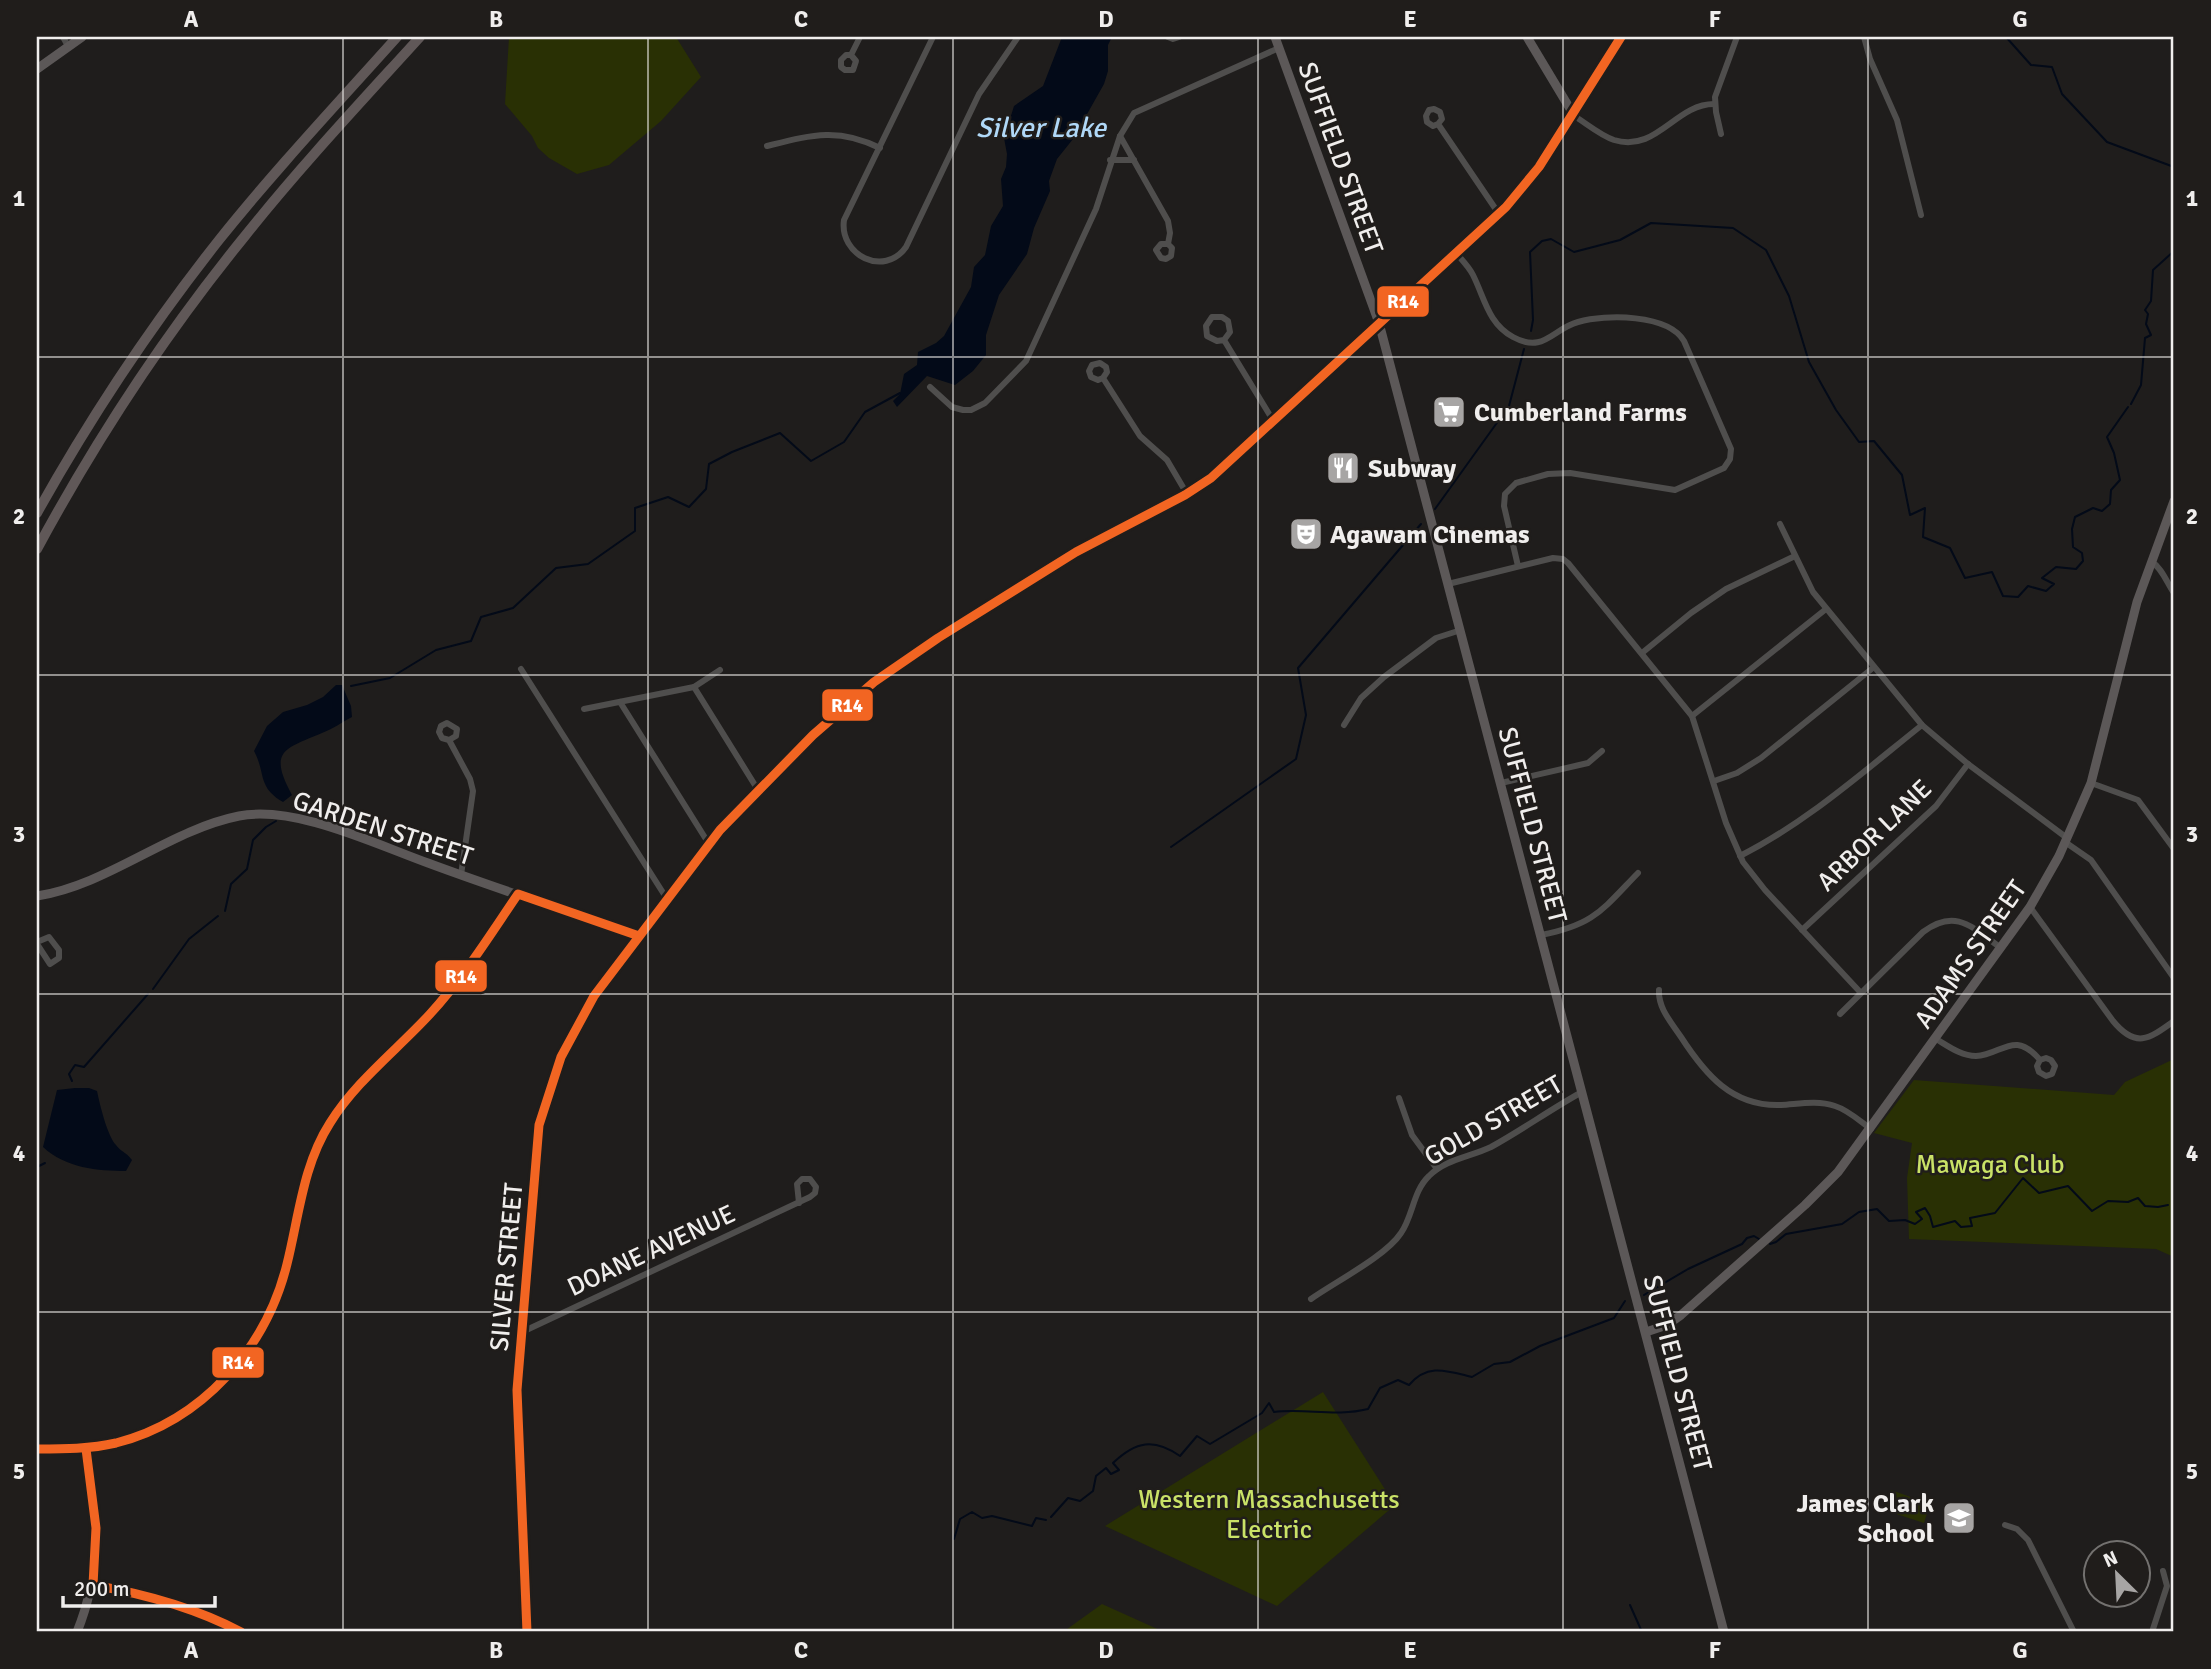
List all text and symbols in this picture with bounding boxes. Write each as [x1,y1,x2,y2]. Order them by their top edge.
text: A [184,5,199,34]
text: B [489,5,503,34]
text: C [794,5,808,34]
text: D [1098,5,1114,34]
text: E [1403,5,1417,34]
text: F [1709,5,1721,34]
text: G [2012,5,2028,34]
street label: SUFFIELD STREET [1291,58,1390,259]
water label: Silver Lake [976,111,1108,145]
text: 1 [13,184,25,213]
text: 1 [2186,184,2198,213]
line badge: R14 [1376,285,1430,318]
text: R14 [1387,290,1419,314]
supermarket icon: Cumberland Farms [1430,393,1468,431]
place label: Cumberland Farms [1474,397,1687,429]
restaurant icon: Subway [1324,449,1362,487]
place label: Subway [1368,453,1456,485]
text: 2 [13,502,25,531]
text: 2 [2186,502,2198,531]
theatre icon: Agawam Cinemas [1287,515,1325,553]
place label: Agawam Cinemas [1330,519,1530,551]
line badge: R14 [821,688,874,722]
text: R14 [831,694,863,718]
street label: SUFFIELD STREET [1490,724,1574,927]
street label: ARBOR LANE [1811,773,1939,898]
street label: GARDEN STREET [289,785,477,873]
text: 3 [13,820,25,849]
text: 3 [2186,820,2198,849]
street label: ADAMS STREET [1908,874,2034,1035]
line badge: R14 [434,959,488,993]
text: R14 [445,965,477,989]
street label: GOLD STREET [1419,1068,1568,1173]
text: 4 [13,1139,25,1168]
text: 4 [2186,1139,2198,1168]
park label: Mawaga Club [1915,1149,2065,1181]
street label: SILVER STREET [484,1181,530,1352]
street label: DOANE AVENUE [562,1198,740,1304]
street label: SUFFIELD STREET [1635,1272,1719,1475]
line badge: R14 [211,1346,265,1379]
text: R14 [222,1351,254,1375]
text: 5 [13,1457,25,1486]
text: 5 [2186,1457,2198,1486]
park label: Western Massachusetts Electric [1138,1484,1400,1546]
place label: James Clark School [1796,1488,1934,1550]
school or university icon: James Clark School [1940,1499,1978,1537]
north arrow [2082,1540,2152,1610]
text: N [2100,1546,2121,1573]
scale bar [63,1564,215,1608]
text: 200 m [74,1576,129,1602]
text: A [184,1636,199,1665]
text: B [489,1636,503,1665]
text: C [794,1636,808,1665]
text: D [1098,1636,1114,1665]
text: E [1403,1636,1417,1665]
text: F [1709,1636,1721,1665]
text: G [2012,1636,2028,1665]

